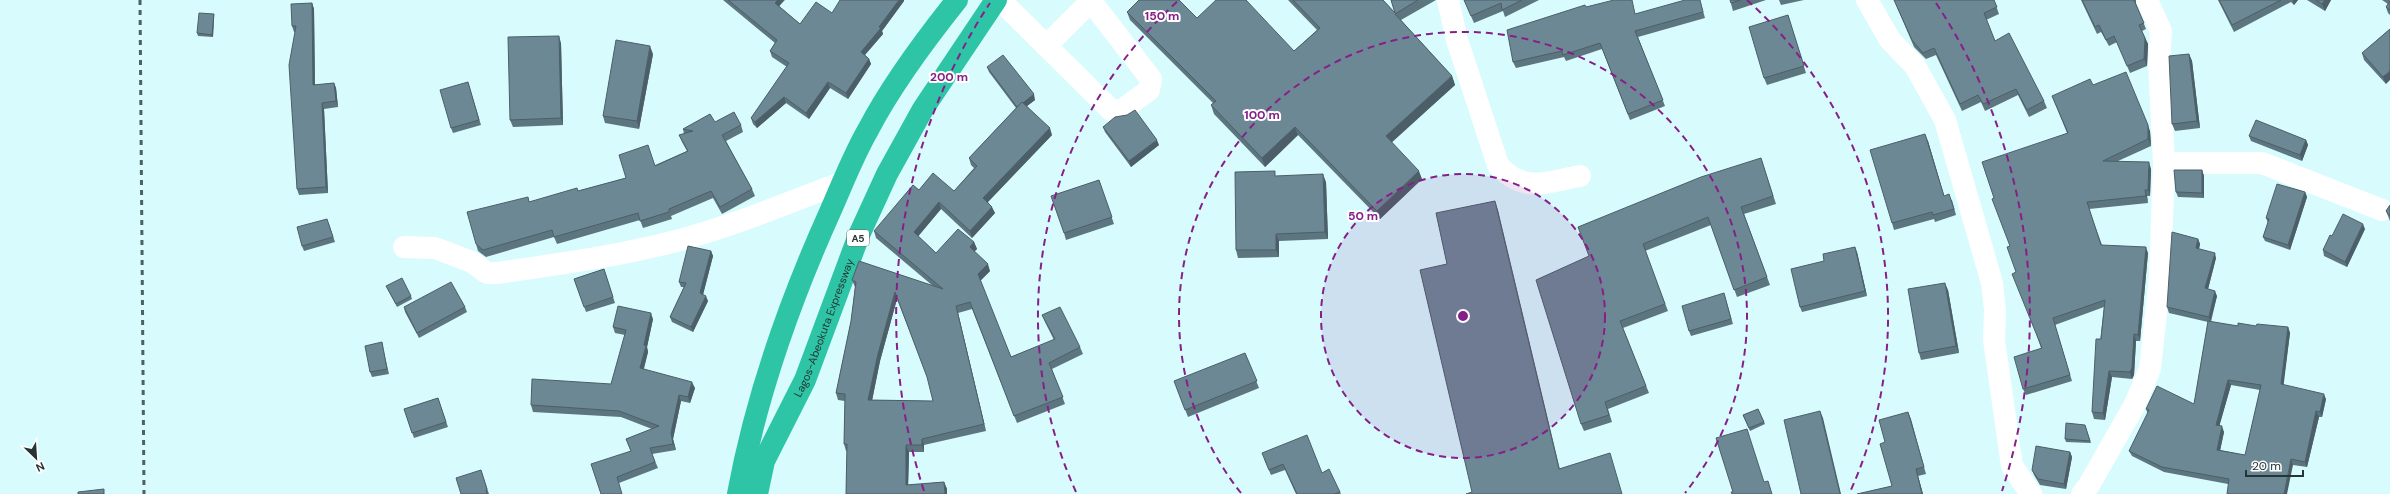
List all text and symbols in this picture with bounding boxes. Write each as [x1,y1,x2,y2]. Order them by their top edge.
text: 150 m [1145,8,1179,24]
text: 200 m [930,69,968,85]
text: 100 m [1244,107,1280,123]
text: 50 m [1348,208,1378,224]
road number: A5 [847,230,869,246]
street label: Lagos-Abeokuta Expressway [791,257,857,399]
centre of rings [1456,309,1470,323]
north arrow [16,438,56,478]
scale bar [2246,452,2303,478]
text: 20 m [2252,458,2281,474]
text: N [34,459,47,475]

